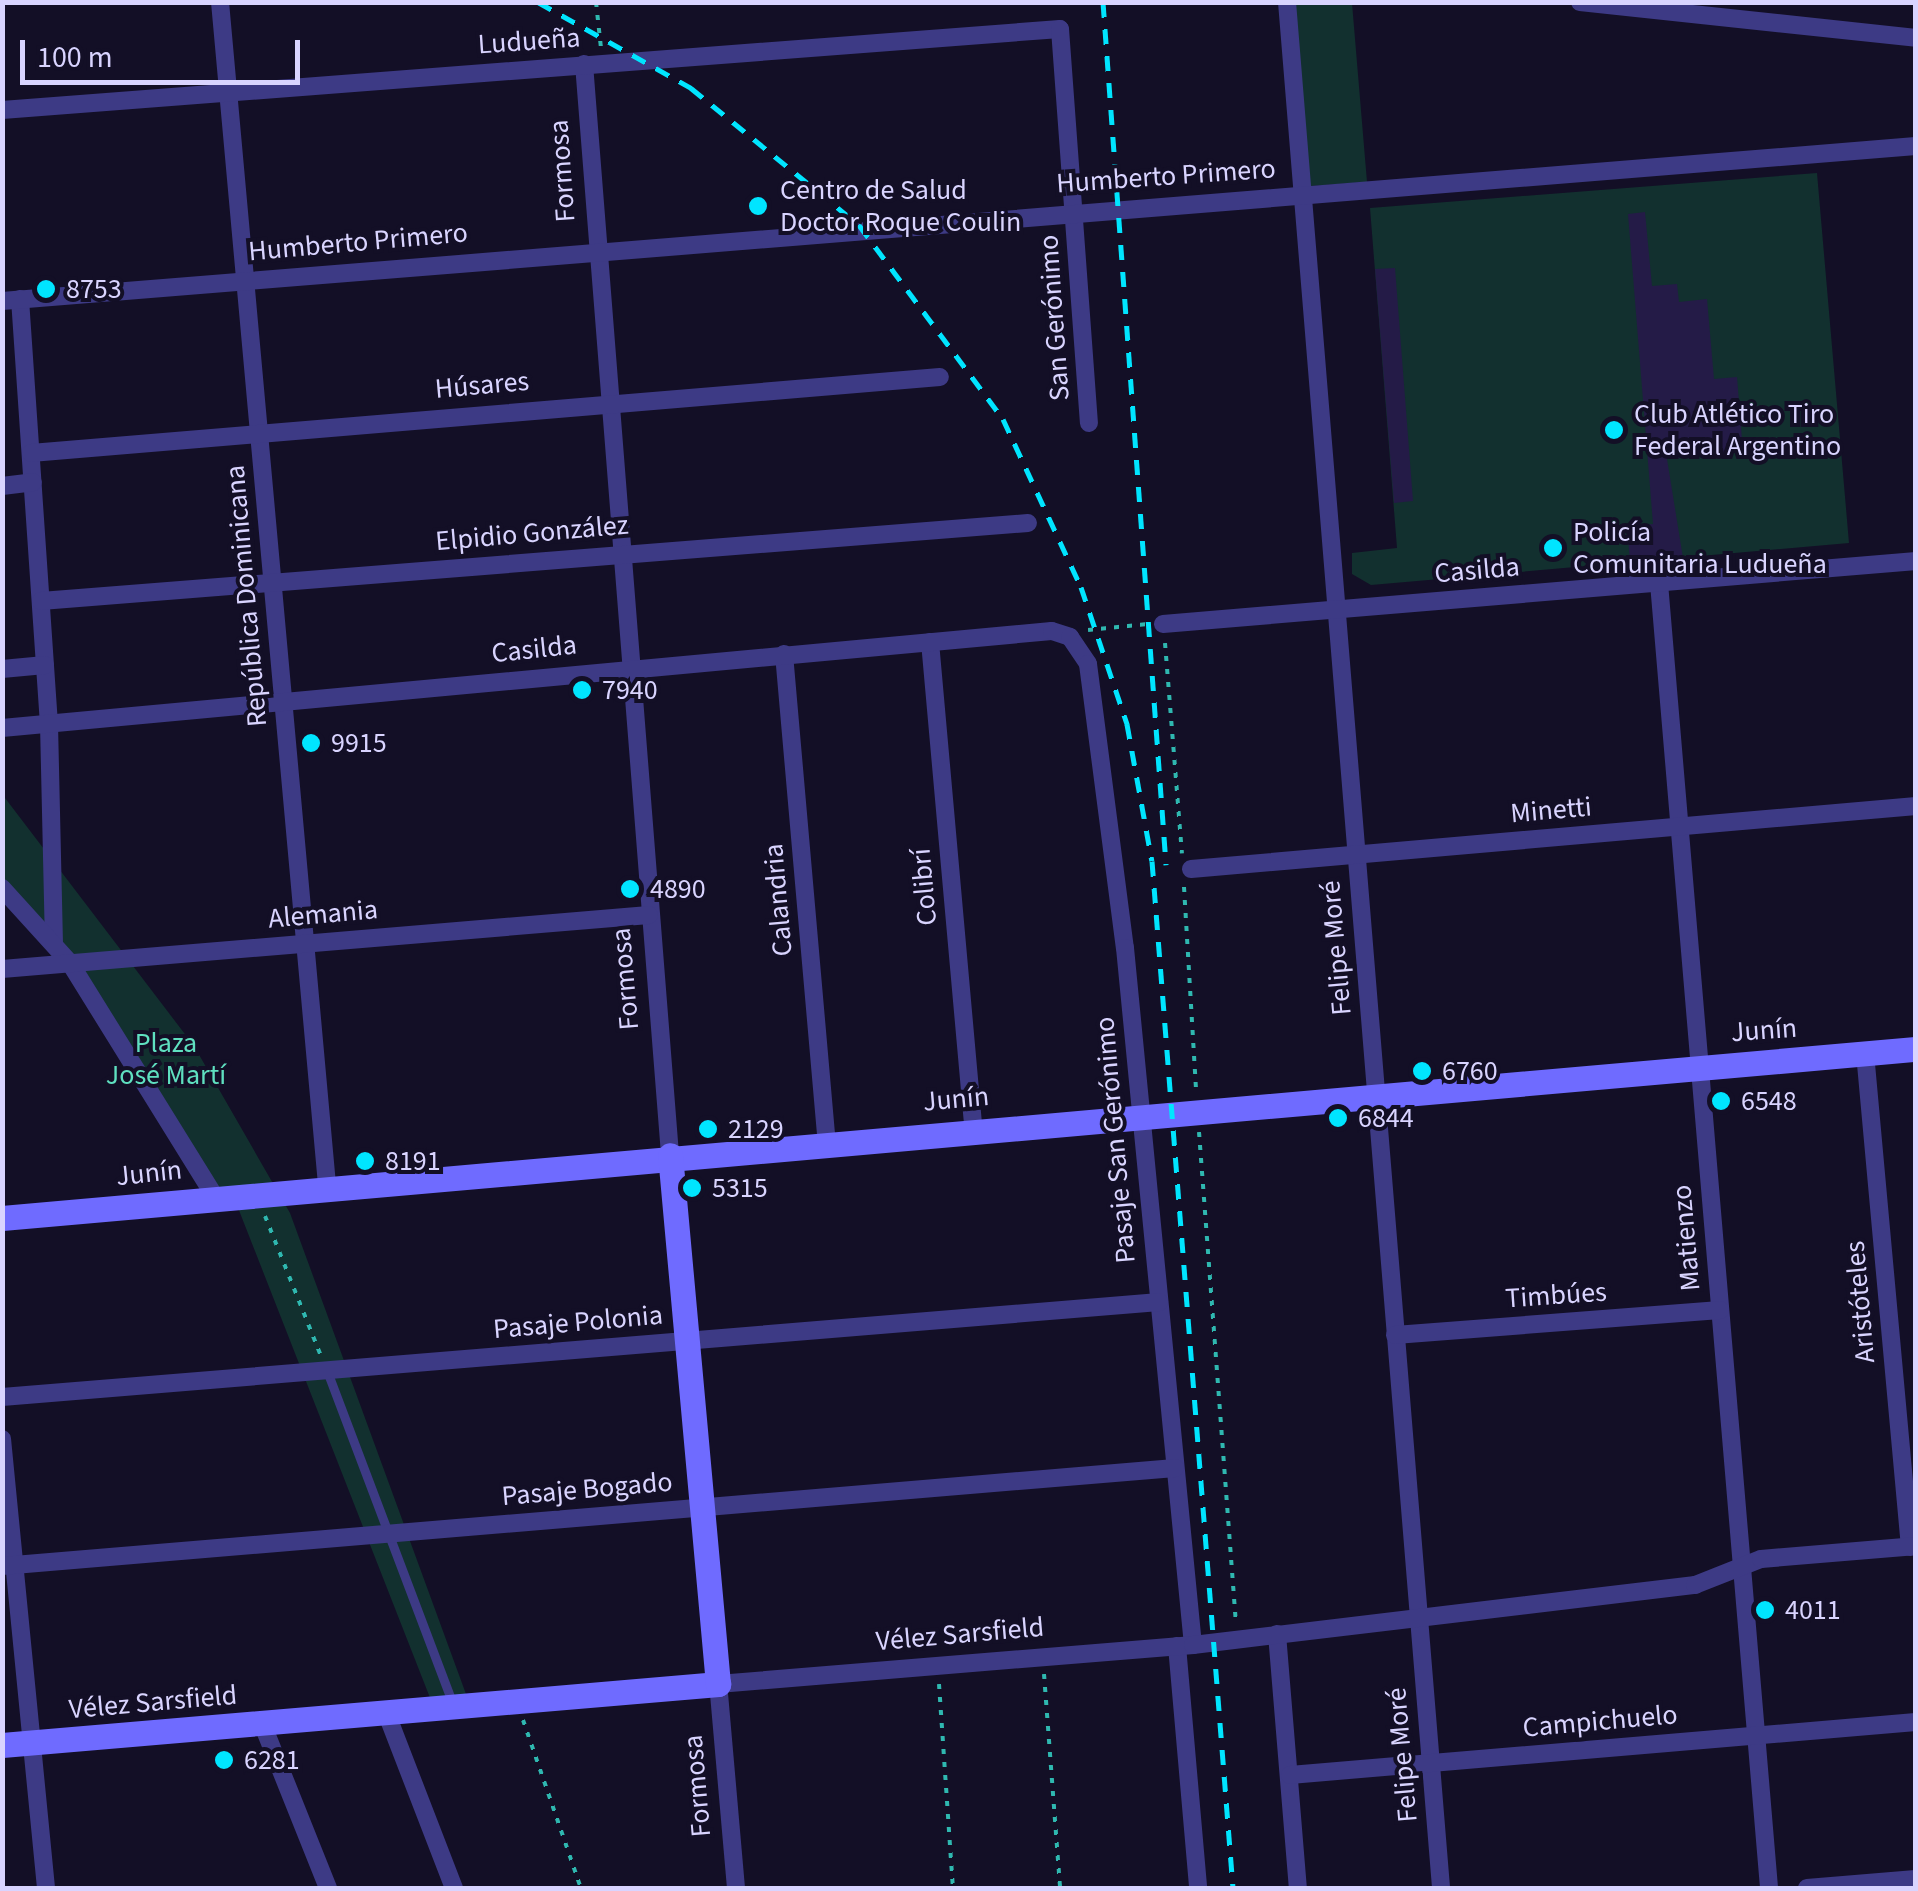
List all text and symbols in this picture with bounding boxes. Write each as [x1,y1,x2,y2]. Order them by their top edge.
scale bar [25,20,305,82]
street label: Ludueña [477,21,581,61]
text: 100 m [37,36,113,79]
street label: Formosa [542,119,582,223]
street label: Humberto Primero [1055,152,1277,200]
place label: Centro de Salud Doctor Roque Coulin [780,173,1021,239]
marker: Centro de Salud Doctor Roque Coulin [745,193,771,219]
street label: Humberto Primero [247,216,469,268]
street label: San Gerónimo [1031,234,1077,402]
place label: 8753 [66,272,122,306]
marker: 8753 [35,278,57,300]
street label: Húsares [434,364,530,406]
place label: Club Atlético Tiro Federal Argentino [1634,397,1841,463]
marker: Club Atlético Tiro Federal Argentino [1603,419,1625,441]
street label: República Dominicana [218,464,274,728]
street label: Elpidio González [434,508,630,558]
place label: Policía Comunitaria Ludueña [1573,515,1827,581]
marker: Policía Comunitaria Ludueña [1542,537,1564,559]
street label: Casilda [1433,550,1521,590]
street label: Casilda [490,628,578,670]
place label: 7940 [602,673,658,707]
marker: 7940 [571,679,593,701]
place label: 9915 [331,726,387,760]
marker: 9915 [300,732,322,754]
street label: Minetti [1509,790,1593,830]
street label: Calandria [756,842,800,958]
street label: Colibrí [904,847,944,927]
place label: 4890 [650,872,706,906]
marker: 4890 [619,878,641,900]
street label: Felipe Moré [1313,879,1359,1017]
street label: Alemania [267,892,379,936]
street label: Formosa [604,926,646,1032]
street label: Junín [1730,1011,1798,1049]
street label: Pasaje San Gerónimo [1087,1015,1143,1265]
park label: Plaza José Martí [106,1026,226,1092]
place label: 6760 [1442,1054,1498,1088]
marker: 6760 [1411,1060,1433,1082]
street label: Junín [922,1079,990,1119]
place label: 6548 [1741,1084,1797,1118]
marker: 6548 [1710,1090,1732,1112]
place label: 6844 [1358,1101,1414,1135]
marker: 6844 [1327,1107,1349,1129]
place label: 2129 [728,1112,784,1146]
marker: 2129 [697,1118,719,1140]
place label: 8191 [385,1144,441,1178]
marker: 8191 [354,1150,376,1172]
street label: Junín [114,1153,184,1193]
place label: 5315 [712,1171,768,1205]
marker: 5315 [681,1177,703,1199]
street label: Matienzo [1665,1184,1707,1292]
street label: Aristóteles [1838,1240,1882,1364]
street label: Timbúes [1504,1275,1608,1315]
street label: Pasaje Polonia [492,1298,664,1346]
street label: Pasaje Bogado [500,1465,674,1513]
place label: 4011 [1785,1593,1841,1627]
marker: 4011 [1754,1599,1776,1621]
street label: Vélez Sarsfield [875,1610,1045,1658]
street label: Vélez Sarsfield [68,1678,238,1726]
street label: Felipe Moré [1379,1686,1425,1824]
street label: Campichuelo [1521,1698,1679,1744]
street label: Formosa [676,1733,718,1839]
place label: 6281 [244,1743,300,1777]
marker: 6281 [213,1749,235,1771]

